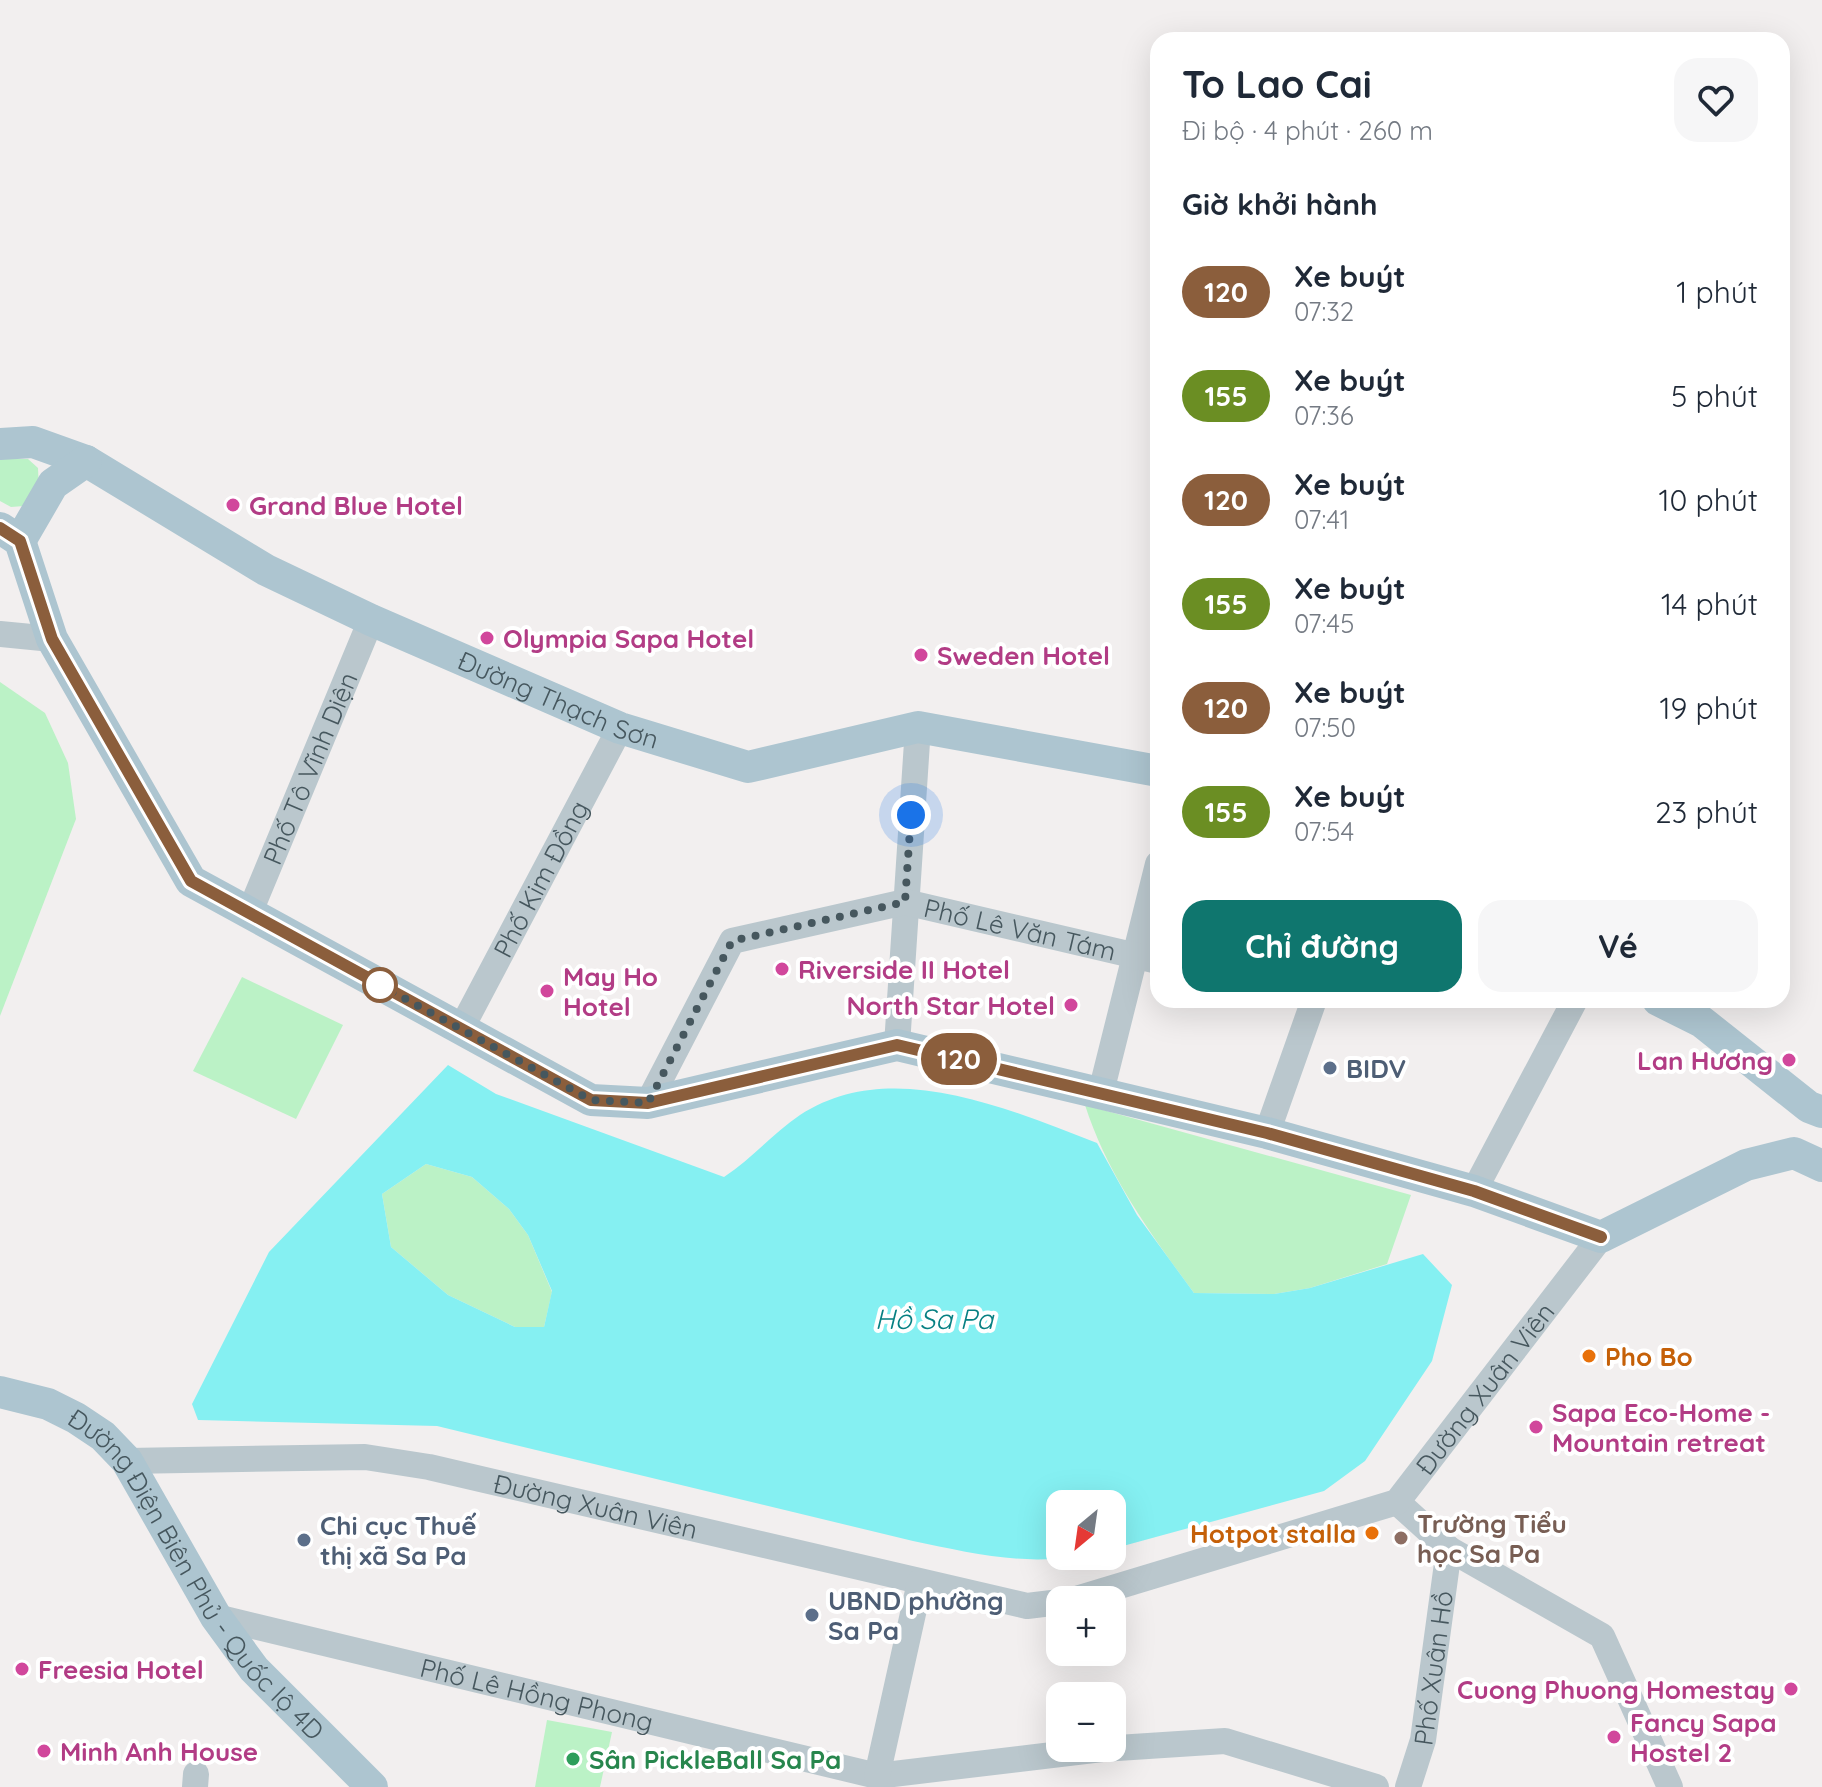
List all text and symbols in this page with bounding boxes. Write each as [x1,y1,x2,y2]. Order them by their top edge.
button: heart [1674,58,1758,142]
text: To Lao Cai [1182,60,1372,108]
text: Đi bộ · 4 phút · 260 m [1182,114,1433,147]
text: Giờ khởi hành [1182,185,1378,223]
text: Xe buýt [1294,257,1406,295]
text: 1 phút [1676,273,1758,311]
text: 120 [1204,274,1248,309]
text: 07:32 [1294,295,1354,328]
text: Xe buýt [1294,361,1406,399]
text: 5 phút [1671,377,1758,415]
text: 155 [1204,378,1248,413]
text: 07:36 [1294,399,1354,432]
text: Xe buýt [1294,465,1406,503]
text: 10 phút [1658,481,1758,519]
text: 120 [1204,482,1248,517]
place label: Grand Blue Hotel [249,489,463,522]
marker: Grand Blue Hotel [224,496,242,514]
text: 07:41 [1294,503,1349,536]
text: Xe buýt [1294,569,1406,607]
text: 14 phút [1661,585,1758,623]
text: 155 [1204,586,1248,621]
text: 07:45 [1294,607,1354,640]
place label: Olympia Sapa Hotel [503,622,754,655]
marker: Olympia Sapa Hotel [478,629,496,647]
place label: Sweden Hotel [937,639,1110,672]
street label: Đường Thạch Sơn [453,643,663,755]
marker: Sweden Hotel [912,646,930,664]
street label: Phố Tô Vĩnh Diện [255,667,364,869]
text: Xe buýt [1294,673,1406,711]
text: 19 phút [1660,689,1758,727]
text: 120 [1204,690,1248,725]
text: 07:50 [1294,711,1356,744]
text: Xe buýt [1294,777,1406,815]
text: 23 phút [1655,793,1758,831]
text: 155 [1204,794,1248,829]
street label: Phố Kim Đồng [485,795,595,963]
your location [891,795,931,835]
text: 07:54 [1294,815,1354,848]
street label: Phố Lê Văn Tám [921,890,1119,967]
button: Chỉ đường [1182,900,1462,992]
button: Vé [1478,900,1758,992]
place label: Riverside II Hotel [798,953,1010,986]
place label: May Ho Hotel [563,960,658,1023]
marker: Riverside II Hotel [773,960,791,978]
unlabelled marker [363,968,397,1002]
marker: May Ho Hotel [538,982,556,1000]
place label: North Star Hotel [846,989,1055,1022]
marker: North Star Hotel [1062,996,1080,1014]
line badge: 120 [913,1033,1005,1085]
text: 120 [937,1041,981,1076]
place label: Lan Hương [1637,1044,1773,1077]
marker: Lan Hương [1780,1051,1798,1069]
place label: BIDV [1346,1052,1406,1085]
marker: BIDV [1321,1059,1339,1077]
street label: Đường Xuân Viên [1408,1296,1561,1481]
water label: Hồ Sa Pa [875,1301,995,1336]
place label: Pho Bo [1605,1340,1693,1373]
marker: Pho Bo [1580,1347,1598,1365]
place label: Sapa Eco-Home - Mountain retreat [1552,1396,1770,1459]
street label: Đường Điện Biên Phủ - Quốc lộ 4D [62,1401,331,1746]
marker: Sapa Eco-Home - Mountain retreat [1527,1418,1545,1436]
street label: Đường Xuân Viên [491,1466,701,1545]
north arrow [1046,1490,1126,1570]
map controls [1046,1490,1126,1762]
place label: Trường Tiểu học Sa Pa [1417,1507,1567,1570]
place label: Chi cục Thuế thị xã Sa Pa [320,1509,477,1572]
place label: Hotpot stalla [1190,1517,1356,1550]
marker: Hotpot stalla [1363,1524,1381,1542]
marker: Trường Tiểu học Sa Pa [1392,1529,1410,1547]
marker: Chi cục Thuế thị xã Sa Pa [295,1531,313,1549]
place label: UBND phường Sa Pa [828,1584,1003,1647]
button: + [1046,1586,1126,1666]
street label: Phố Xuân Hồ [1406,1589,1460,1747]
marker: UBND phường Sa Pa [803,1606,821,1624]
street label: Phố Lê Hồng Phong [417,1650,657,1738]
place label: Freesia Hotel [38,1653,204,1686]
marker: Freesia Hotel [13,1660,31,1678]
place label: Cuong Phuong Homestay [1457,1673,1775,1706]
marker: Cuong Phuong Homestay [1782,1680,1800,1698]
button: − [1046,1682,1126,1762]
place label: Fancy Sapa Hostel 2 [1630,1706,1776,1769]
marker: Fancy Sapa Hostel 2 [1605,1728,1623,1746]
place label: Minh Anh House [60,1735,258,1768]
marker: Minh Anh House [35,1742,53,1760]
place label: Sân PickleBall Sa Pa [589,1743,841,1776]
marker: Sân PickleBall Sa Pa [564,1750,582,1768]

